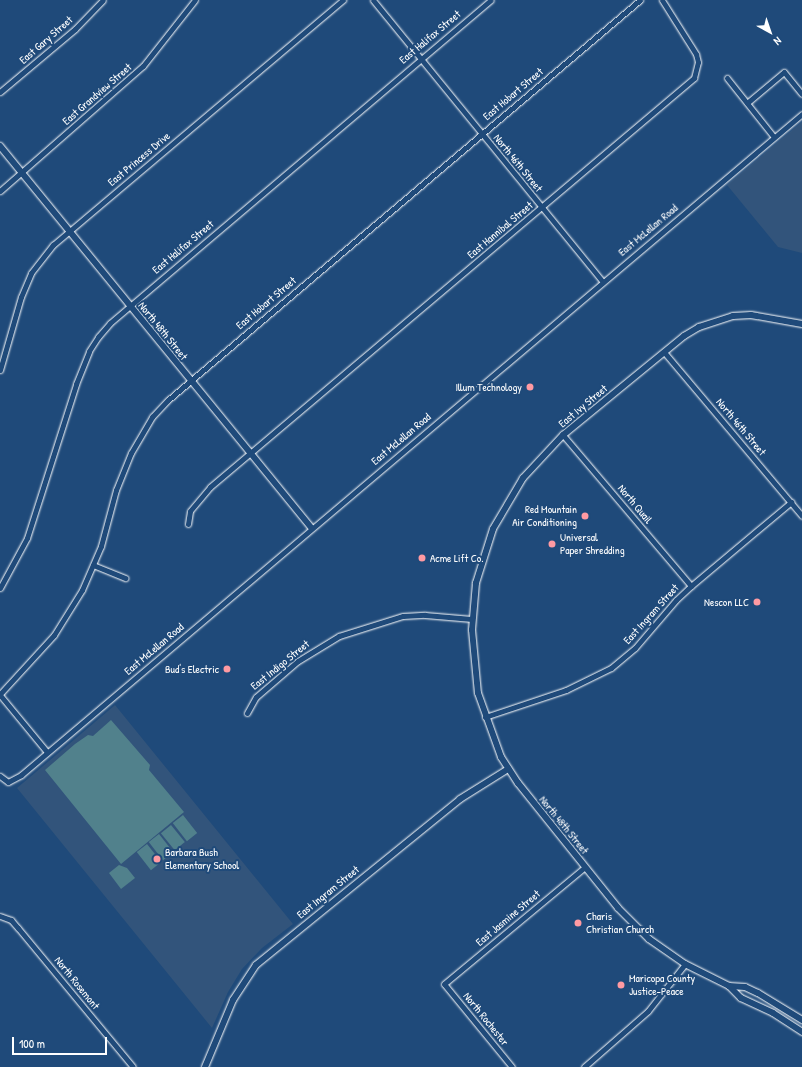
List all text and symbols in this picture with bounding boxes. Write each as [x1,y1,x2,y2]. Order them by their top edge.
street label: East Halifax Street [397,8,463,66]
north arrow [750,12,790,52]
street label: East Gary Street [17,13,75,67]
text: N [771,34,784,48]
street label: East Grandview Street [60,60,134,128]
street label: East Hobart Street [480,65,546,123]
street label: East Princess Drive [105,129,173,189]
street label: North 46th Street [491,131,545,195]
street label: East Hannibal Street [465,199,535,261]
street label: East McLellan Road [616,201,680,259]
street label: East Halifax Street [150,218,216,276]
street label: East Hobart Street [233,274,299,332]
street label: North 48th Street [136,299,190,363]
place label: Illum Technology [456,380,522,394]
marker: Illum Technology [525,382,535,392]
street label: East Ivy Street [556,382,610,430]
street label: North 46th Street [713,396,769,458]
street label: East McLellan Road [369,410,433,468]
street label: North Quail [615,482,655,526]
place label: Red Mountain Air Conditioning [512,503,577,529]
marker: Red Mountain Air Conditioning [580,511,590,521]
place label: Universal Paper Shredding [560,531,625,557]
marker: Universal Paper Shredding [547,539,557,549]
place label: Acme Lift Co. [430,551,484,565]
marker: Acme Lift Co. [417,553,427,563]
street label: East Ingram Street [621,581,681,647]
place label: Nescon LLC [704,595,749,609]
marker: Nescon LLC [752,597,762,607]
street label: East McLellan Road [122,620,186,678]
street label: East Indigo Street [248,637,312,693]
place label: Bud's Electric [165,662,219,676]
marker: Bud's Electric [222,664,232,674]
street label: North 48th Street [537,793,591,857]
place label: Barbara Bush Elementary School [165,846,239,872]
marker: Barbara Bush Elementary School [152,854,162,864]
street label: East Ingram Street [294,863,362,921]
street label: East Jasmine Street [473,887,543,949]
place label: Charis Christian Church [586,910,654,936]
marker: Charis Christian Church [573,918,583,928]
street label: North Rosemont [52,954,102,1012]
place label: Maricopa County Justice-Peace [629,972,695,998]
marker: Maricopa County Justice-Peace [616,980,626,990]
street label: North Rochester [460,990,512,1048]
scale bar [14,1029,109,1055]
text: 100 m [19,1035,45,1052]

